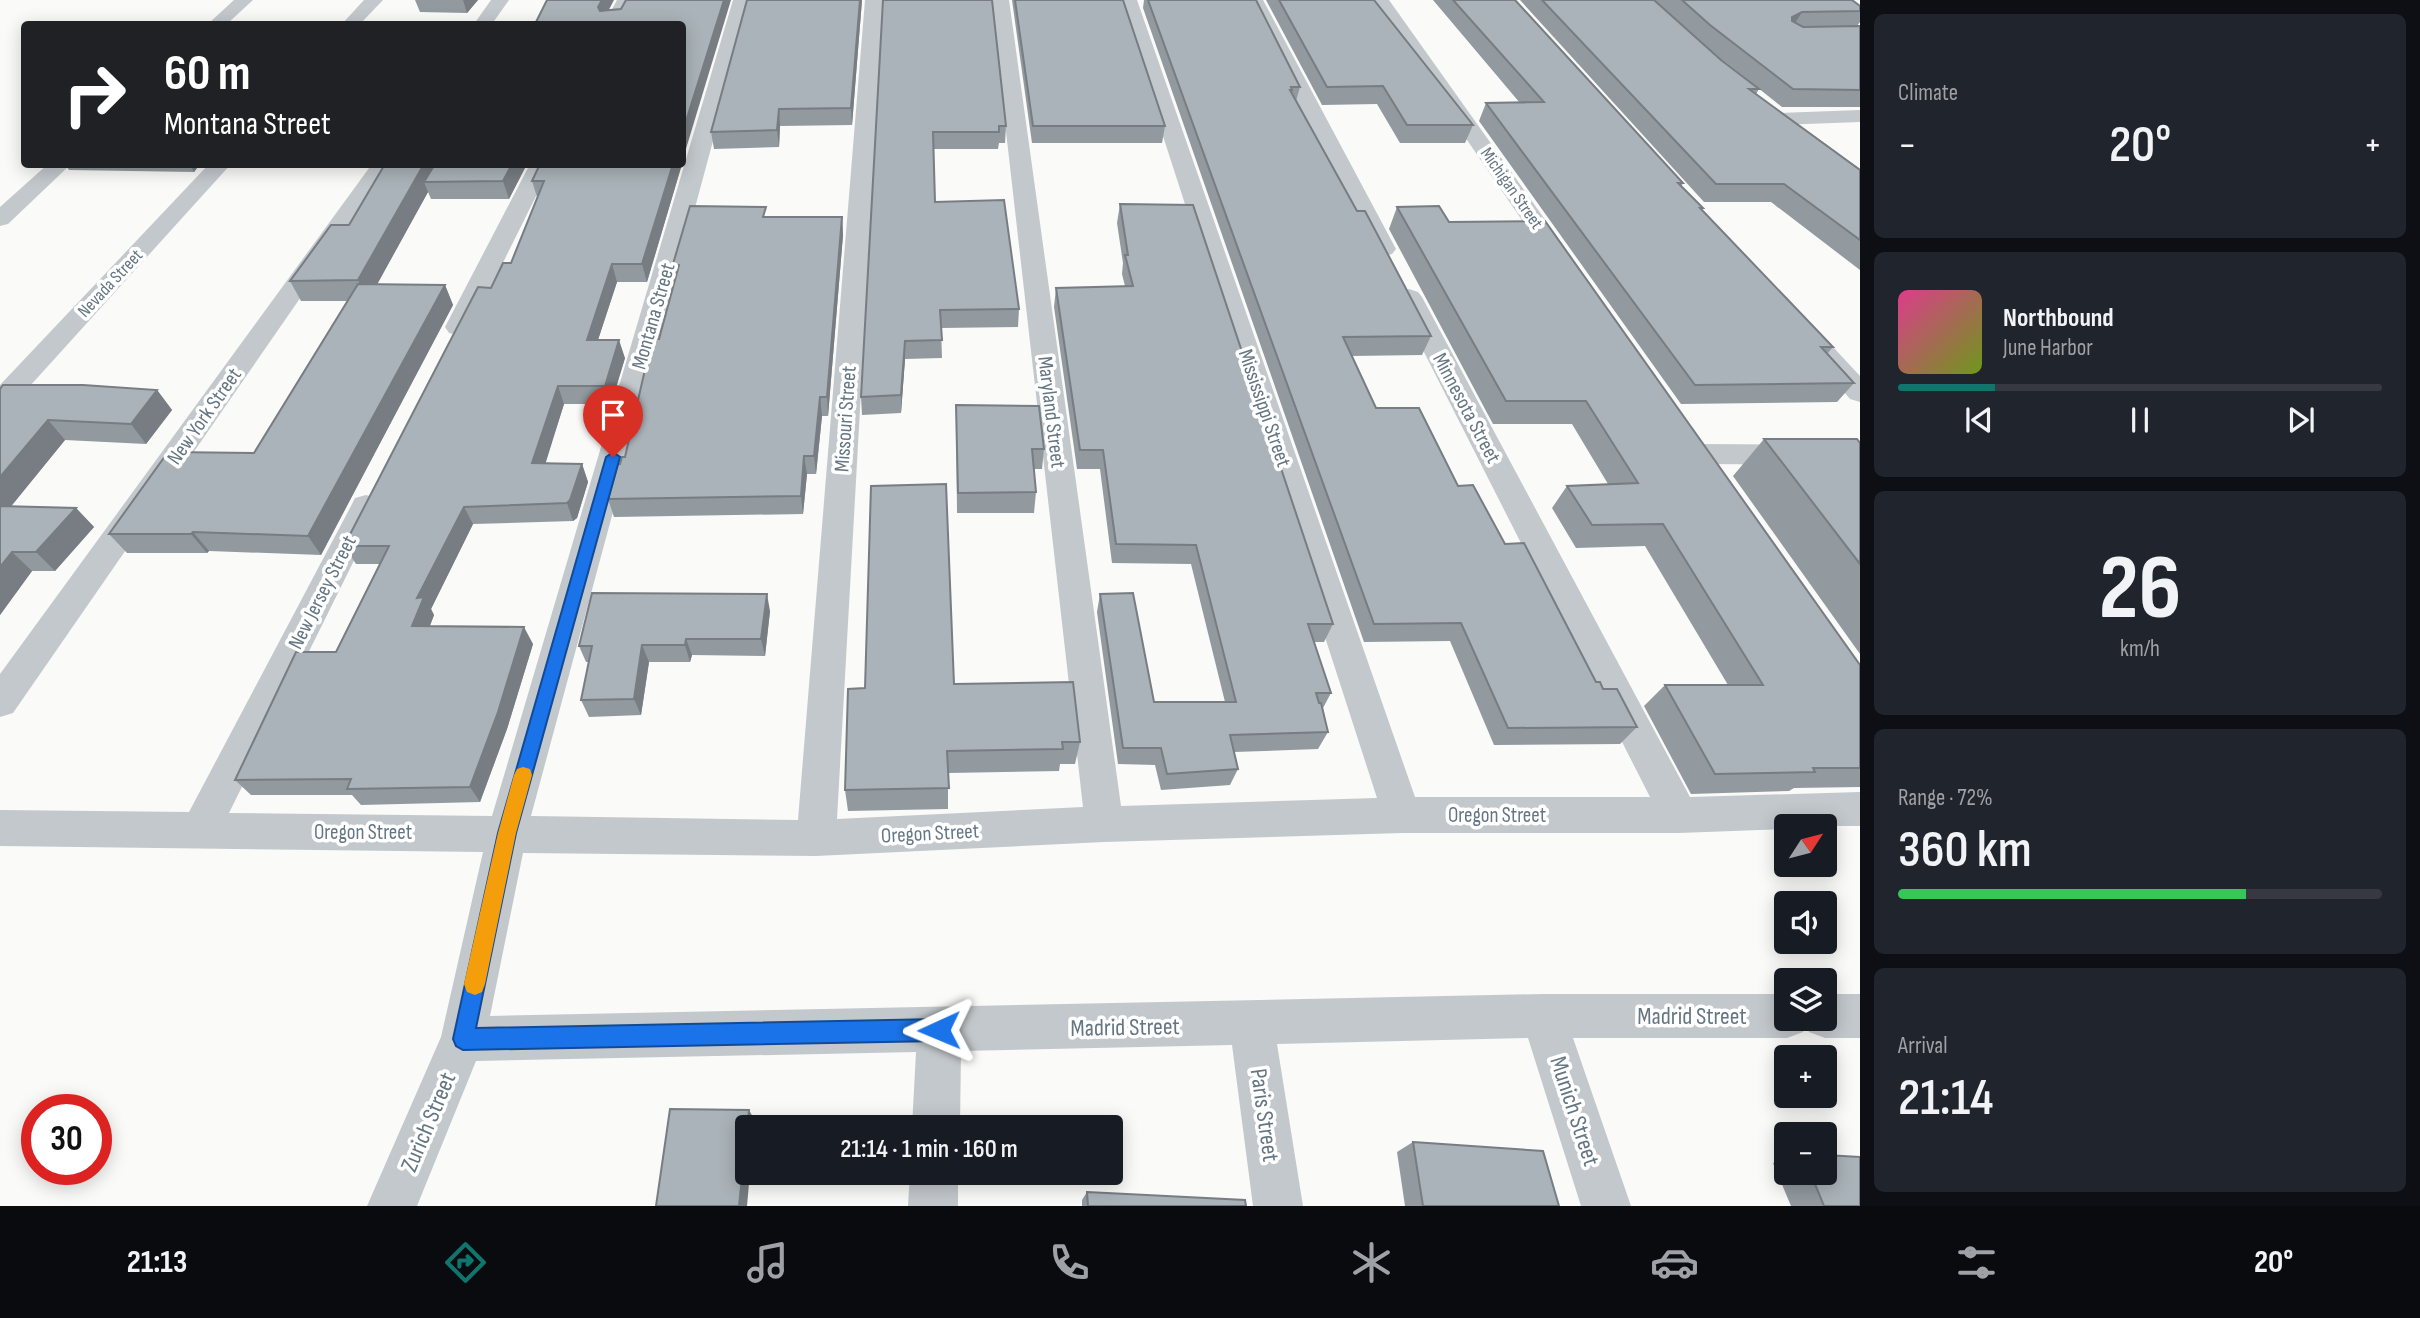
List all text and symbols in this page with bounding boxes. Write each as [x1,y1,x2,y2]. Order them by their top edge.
text: 60 m [164,45,251,104]
icon: right [49,49,140,140]
text: Climate [1898,79,1958,107]
text: Montana Street [164,105,331,144]
text: 20° [2109,114,2171,177]
text: − [1898,123,1917,168]
text: + [2363,123,2382,168]
street label: Michigan Street [1476,143,1548,234]
street label: Nevada Street [74,245,147,322]
street label: Montana Street [626,260,681,372]
text: Northbound [2003,303,2114,334]
text: June Harbor [2003,334,2093,362]
street label: Mississippi Street [1233,346,1296,470]
street label: Minnesota Street [1427,349,1506,468]
street label: Maryland Street [1032,355,1071,469]
street label: New York Street [162,363,247,469]
street label: Missouri Street [829,365,862,473]
pin [583,385,643,457]
icon: arrive [594,396,632,434]
icon: previous [1960,401,1998,439]
icon: pause [2121,401,2159,439]
icon: next [2282,401,2320,439]
street label: New Jersey Street [283,531,362,653]
text: 26 [2099,535,2181,644]
text: km/h [2120,635,2160,663]
text: Range · 72% [1898,784,1993,812]
street label: Oregon Street [1448,803,1546,828]
north arrow [1774,814,1838,877]
map controls [1774,814,1837,1185]
street label: Oregon Street [880,818,980,849]
text: 360 km [1898,819,2032,882]
street label: Oregon Street [314,820,412,845]
button: sound [1774,891,1837,954]
button: layers [1774,968,1837,1031]
position arrow [902,993,976,1067]
street label: Madrid Street [1637,1002,1747,1031]
street label: Madrid Street [1070,1012,1180,1043]
text: Arrival [1898,1032,1947,1060]
button: + [1774,1045,1837,1108]
street label: Munich Street [1543,1053,1606,1170]
street label: Paris Street [1244,1067,1285,1163]
text: 21:14 [1898,1067,1994,1130]
street label: Zurich Street [395,1068,462,1176]
speed limit sign: 30 [21,1094,112,1185]
button: − [1774,1122,1837,1185]
text: 21:14 · 1 min · 160 m [840,1134,1018,1165]
icon: directions [441,1238,490,1287]
icon: music [743,1238,792,1287]
icon: phone [1045,1238,1094,1287]
icon: climate [1347,1238,1396,1287]
icon: car [1650,1238,1699,1287]
icon: filters [1952,1238,2001,1287]
text: 21:13 [127,1243,187,1282]
text: 20° [2254,1243,2293,1282]

